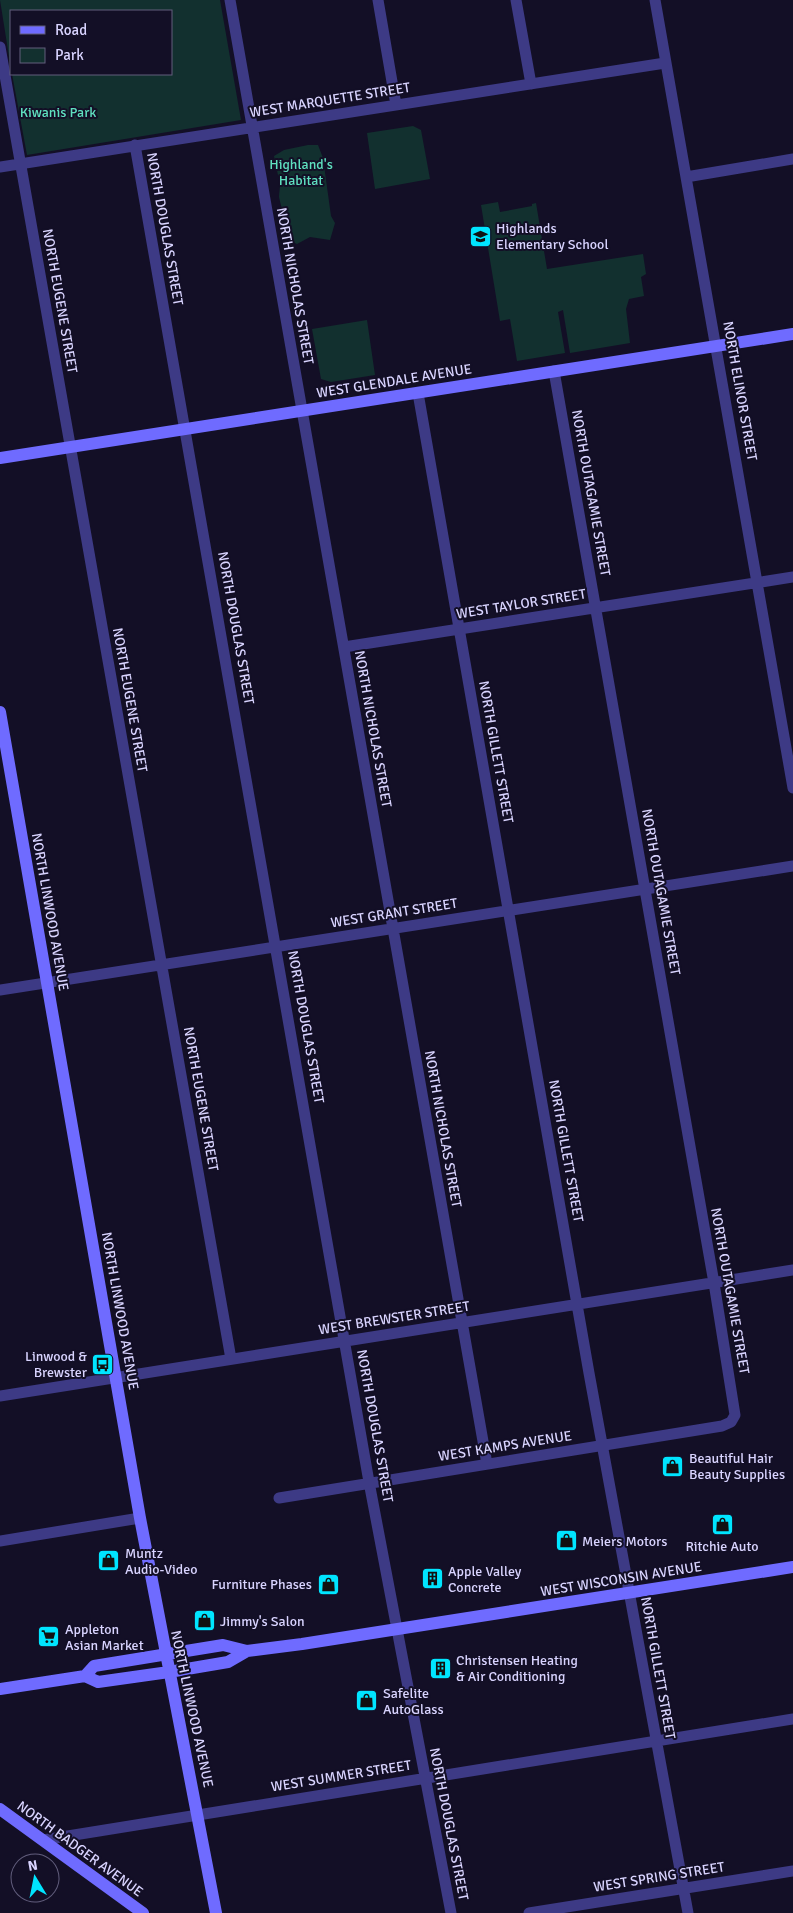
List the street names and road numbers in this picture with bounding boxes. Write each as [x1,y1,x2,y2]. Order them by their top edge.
street label: WEST MARQUETTE STREET [249,79,412,121]
street label: NORTH DOUGLAS STREET [143,151,187,307]
street label: NORTH NICHOLAS STREET [273,206,317,366]
street label: NORTH EUGENE STREET [39,227,81,375]
street label: NORTH ELINOR STREET [719,320,761,462]
street label: WEST GLENDALE AVENUE [315,360,473,402]
street label: NORTH OUTAGAMIE STREET [568,408,614,578]
street label: NORTH DOUGLAS STREET [214,550,258,706]
street label: WEST TAYLOR STREET [455,585,587,623]
street label: NORTH EUGENE STREET [109,626,151,774]
street label: NORTH NICHOLAS STREET [351,649,395,809]
street label: NORTH GILLETT STREET [475,679,517,825]
street label: NORTH OUTAGAMIE STREET [638,807,684,977]
street label: NORTH LINWOOD AVENUE [28,832,72,992]
street label: WEST GRANT STREET [329,895,459,931]
street label: NORTH DOUGLAS STREET [284,949,328,1105]
street label: NORTH EUGENE STREET [180,1025,222,1173]
street label: NORTH NICHOLAS STREET [421,1049,465,1209]
street label: NORTH GILLETT STREET [545,1078,587,1224]
street label: NORTH OUTAGAMIE STREET [707,1206,753,1376]
street label: NORTH LINWOOD AVENUE [98,1231,142,1391]
street label: WEST BREWSTER STREET [317,1298,471,1338]
street label: NORTH DOUGLAS STREET [353,1348,397,1504]
street label: WEST KAMPS AVENUE [437,1427,573,1465]
street label: WEST WISCONSIN AVENUE [539,1558,703,1600]
street label: NORTH GILLETT STREET [637,1595,679,1741]
street label: NORTH LINWOOD AVENUE [167,1629,217,1789]
street label: NORTH DOUGLAS STREET [426,1746,472,1902]
street label: WEST SUMMER STREET [270,1757,412,1795]
street label: NORTH BADGER AVENUE [14,1798,146,1900]
street label: WEST SPRING STREET [592,1858,726,1896]

